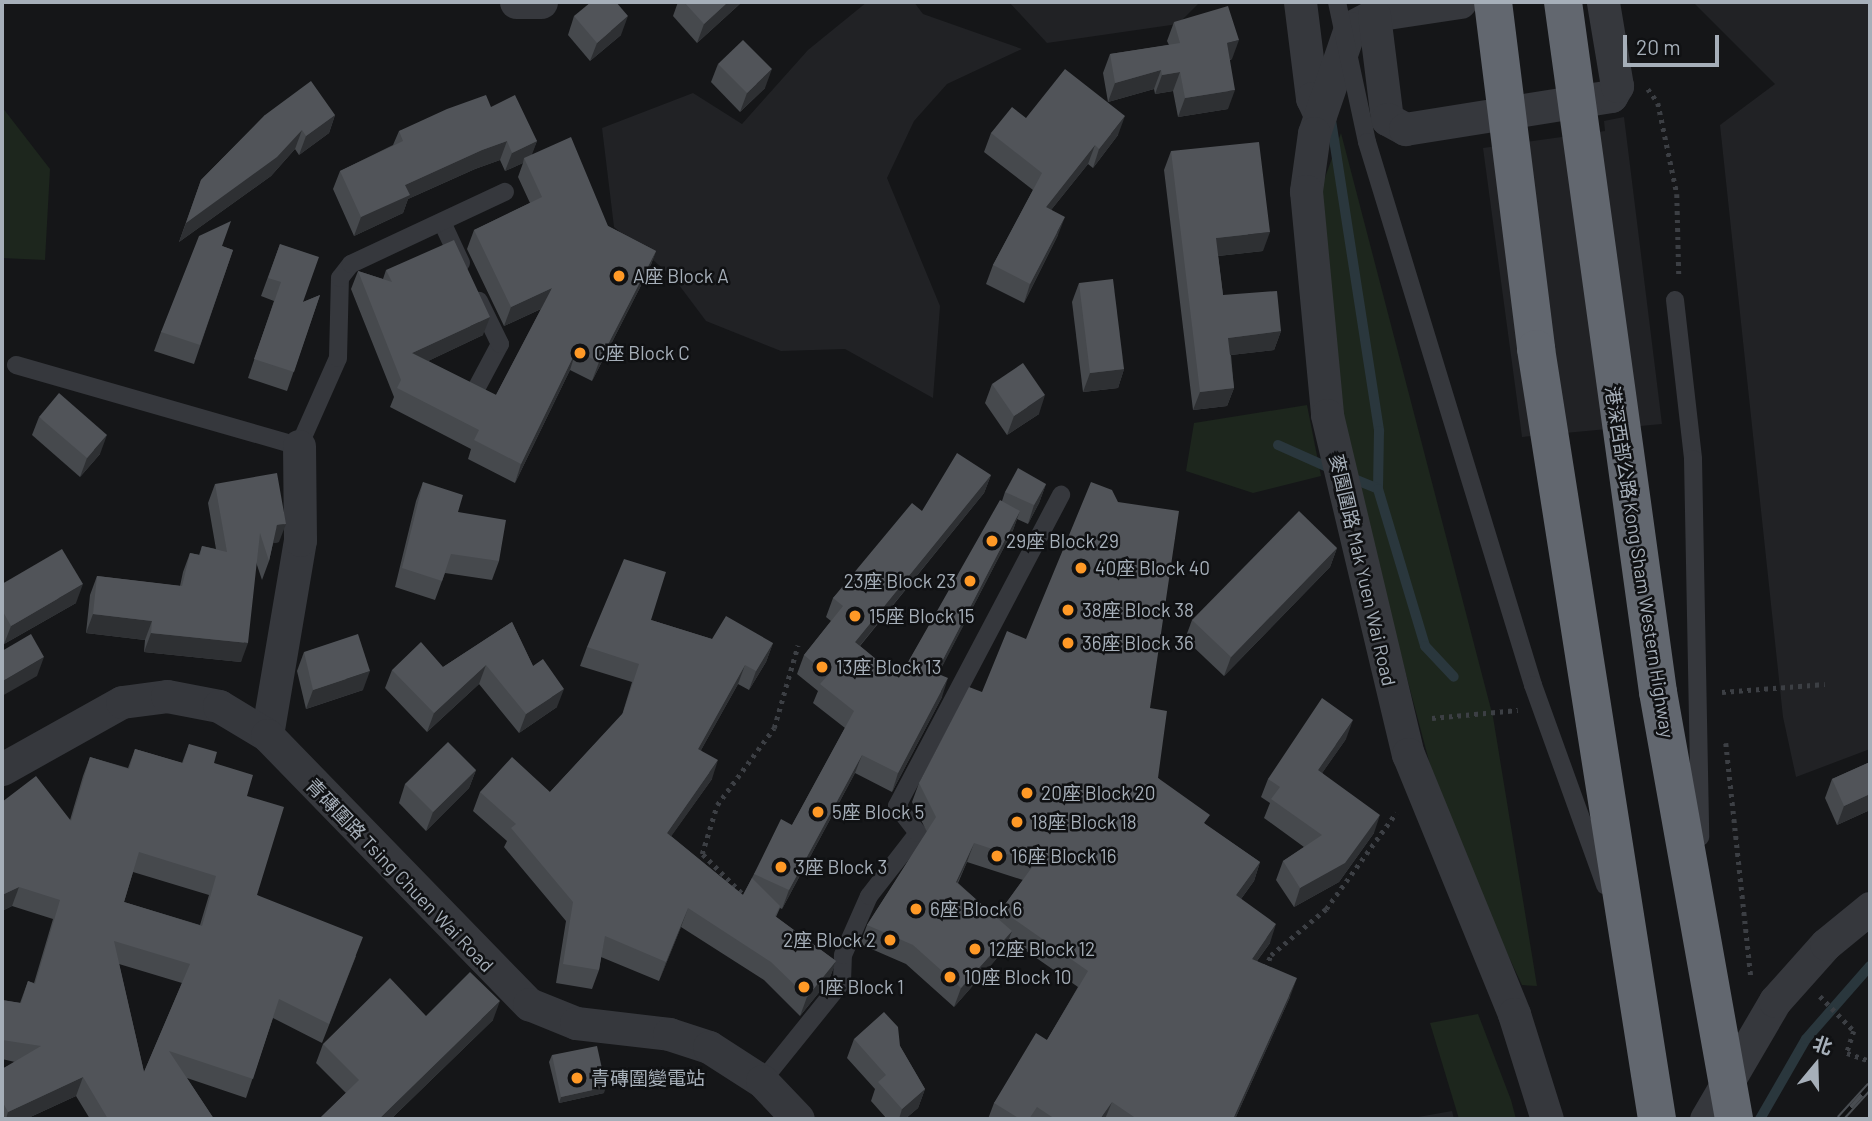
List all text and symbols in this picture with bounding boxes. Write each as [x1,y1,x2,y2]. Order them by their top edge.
scale bar [1627,21,1723,65]
text: 20 m [1636,34,1681,59]
place label: A座 Block A [633,265,729,287]
marker: A座 Block A [611,268,627,284]
place label: C座 Block C [594,342,690,364]
marker: C座 Block C [572,345,588,361]
street label: 港深西部公路 Kong Sham Western Highway [1601,384,1679,740]
street label: 麥園圍路 Mak Yuen Wai Road [1325,452,1401,688]
place label: 29座 Block 29 [1006,530,1119,552]
marker: 29座 Block 29 [984,533,1000,549]
place label: 40座 Block 40 [1095,557,1210,579]
marker: 40座 Block 40 [1073,560,1089,576]
place label: 23座 Block 23 [844,570,956,592]
marker: 23座 Block 23 [962,573,978,589]
place label: 38座 Block 38 [1082,599,1194,621]
marker: 38座 Block 38 [1060,602,1076,618]
place label: 15座 Block 15 [869,605,974,627]
marker: 15座 Block 15 [847,608,863,624]
place label: 36座 Block 36 [1082,632,1194,654]
marker: 36座 Block 36 [1060,635,1076,651]
place label: 13座 Block 13 [836,656,942,678]
marker: 13座 Block 13 [814,659,830,675]
street label: 青磚圍路 Tsing Chuen Wai Road [301,774,499,976]
place label: 20座 Block 20 [1041,782,1155,804]
marker: 20座 Block 20 [1019,785,1035,801]
place label: 5座 Block 5 [832,801,924,823]
marker: 5座 Block 5 [810,804,826,820]
place label: 18座 Block 18 [1031,811,1137,833]
marker: 18座 Block 18 [1009,814,1025,830]
place label: 16座 Block 16 [1011,845,1117,867]
marker: 16座 Block 16 [989,848,1005,864]
place label: 3座 Block 3 [795,856,887,878]
marker: 3座 Block 3 [773,859,789,875]
place label: 6座 Block 6 [930,898,1022,920]
marker: 6座 Block 6 [908,901,924,917]
place label: 2座 Block 2 [783,929,876,951]
marker: 2座 Block 2 [882,932,898,948]
place label: 12座 Block 12 [989,938,1095,960]
marker: 12座 Block 12 [967,941,983,957]
place label: 10座 Block 10 [964,966,1071,988]
marker: 10座 Block 10 [942,969,958,985]
place label: 1座 Block 1 [818,976,904,998]
marker: 1座 Block 1 [796,979,812,995]
north arrow [1781,1030,1851,1100]
text: 北 [1810,1031,1836,1059]
place label: 青磚圍變電站 [591,1067,705,1089]
marker: 青磚圍變電站 [569,1070,585,1086]

